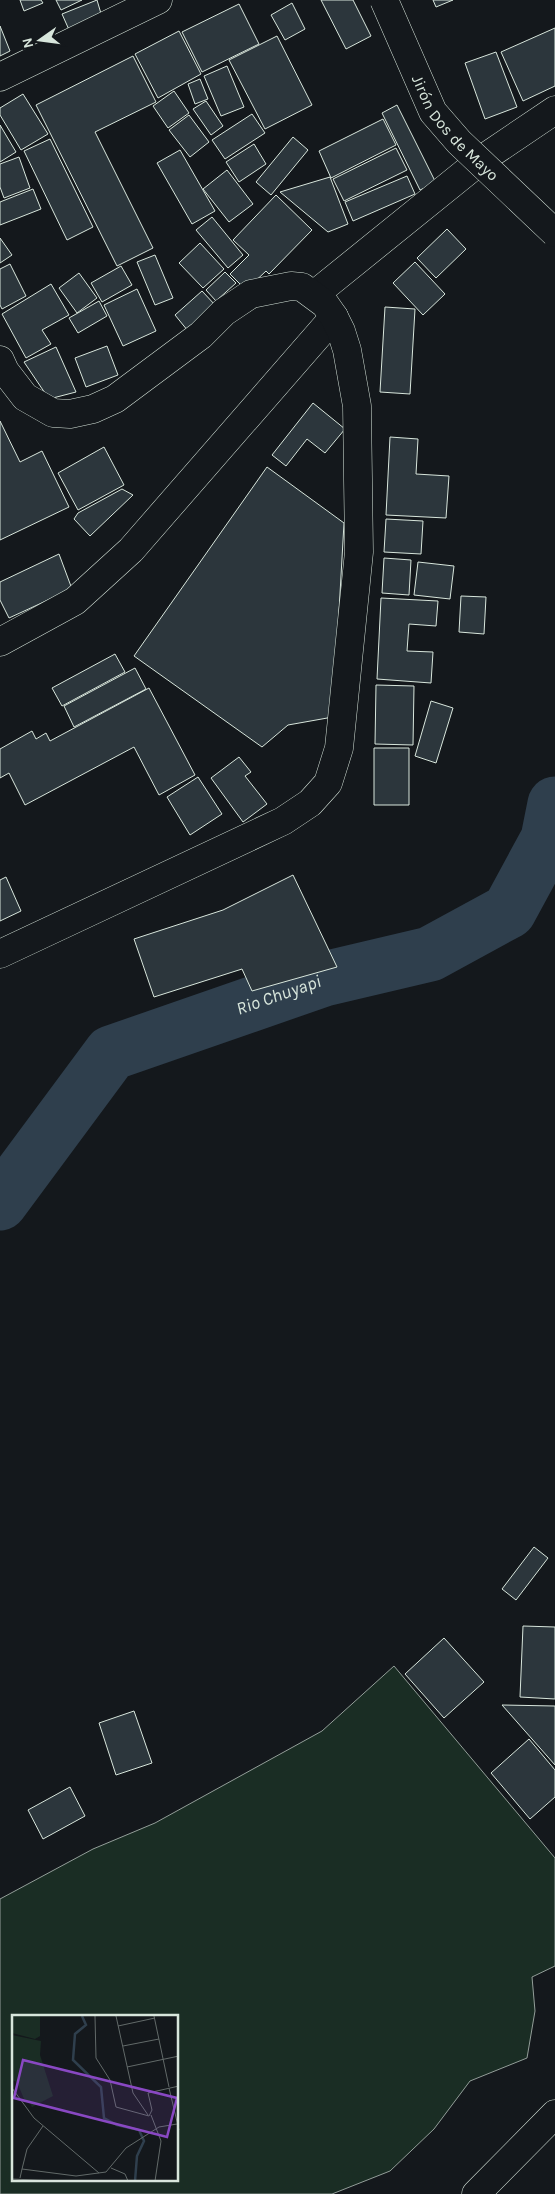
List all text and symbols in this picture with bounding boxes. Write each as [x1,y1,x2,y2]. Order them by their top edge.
north arrow [15,15,65,65]
text: N [18,36,37,50]
street label: Jirón Dos de Mayo [408,72,503,184]
water label: Rio Chuyapi [233,970,324,1020]
inset map [12,2015,179,2182]

